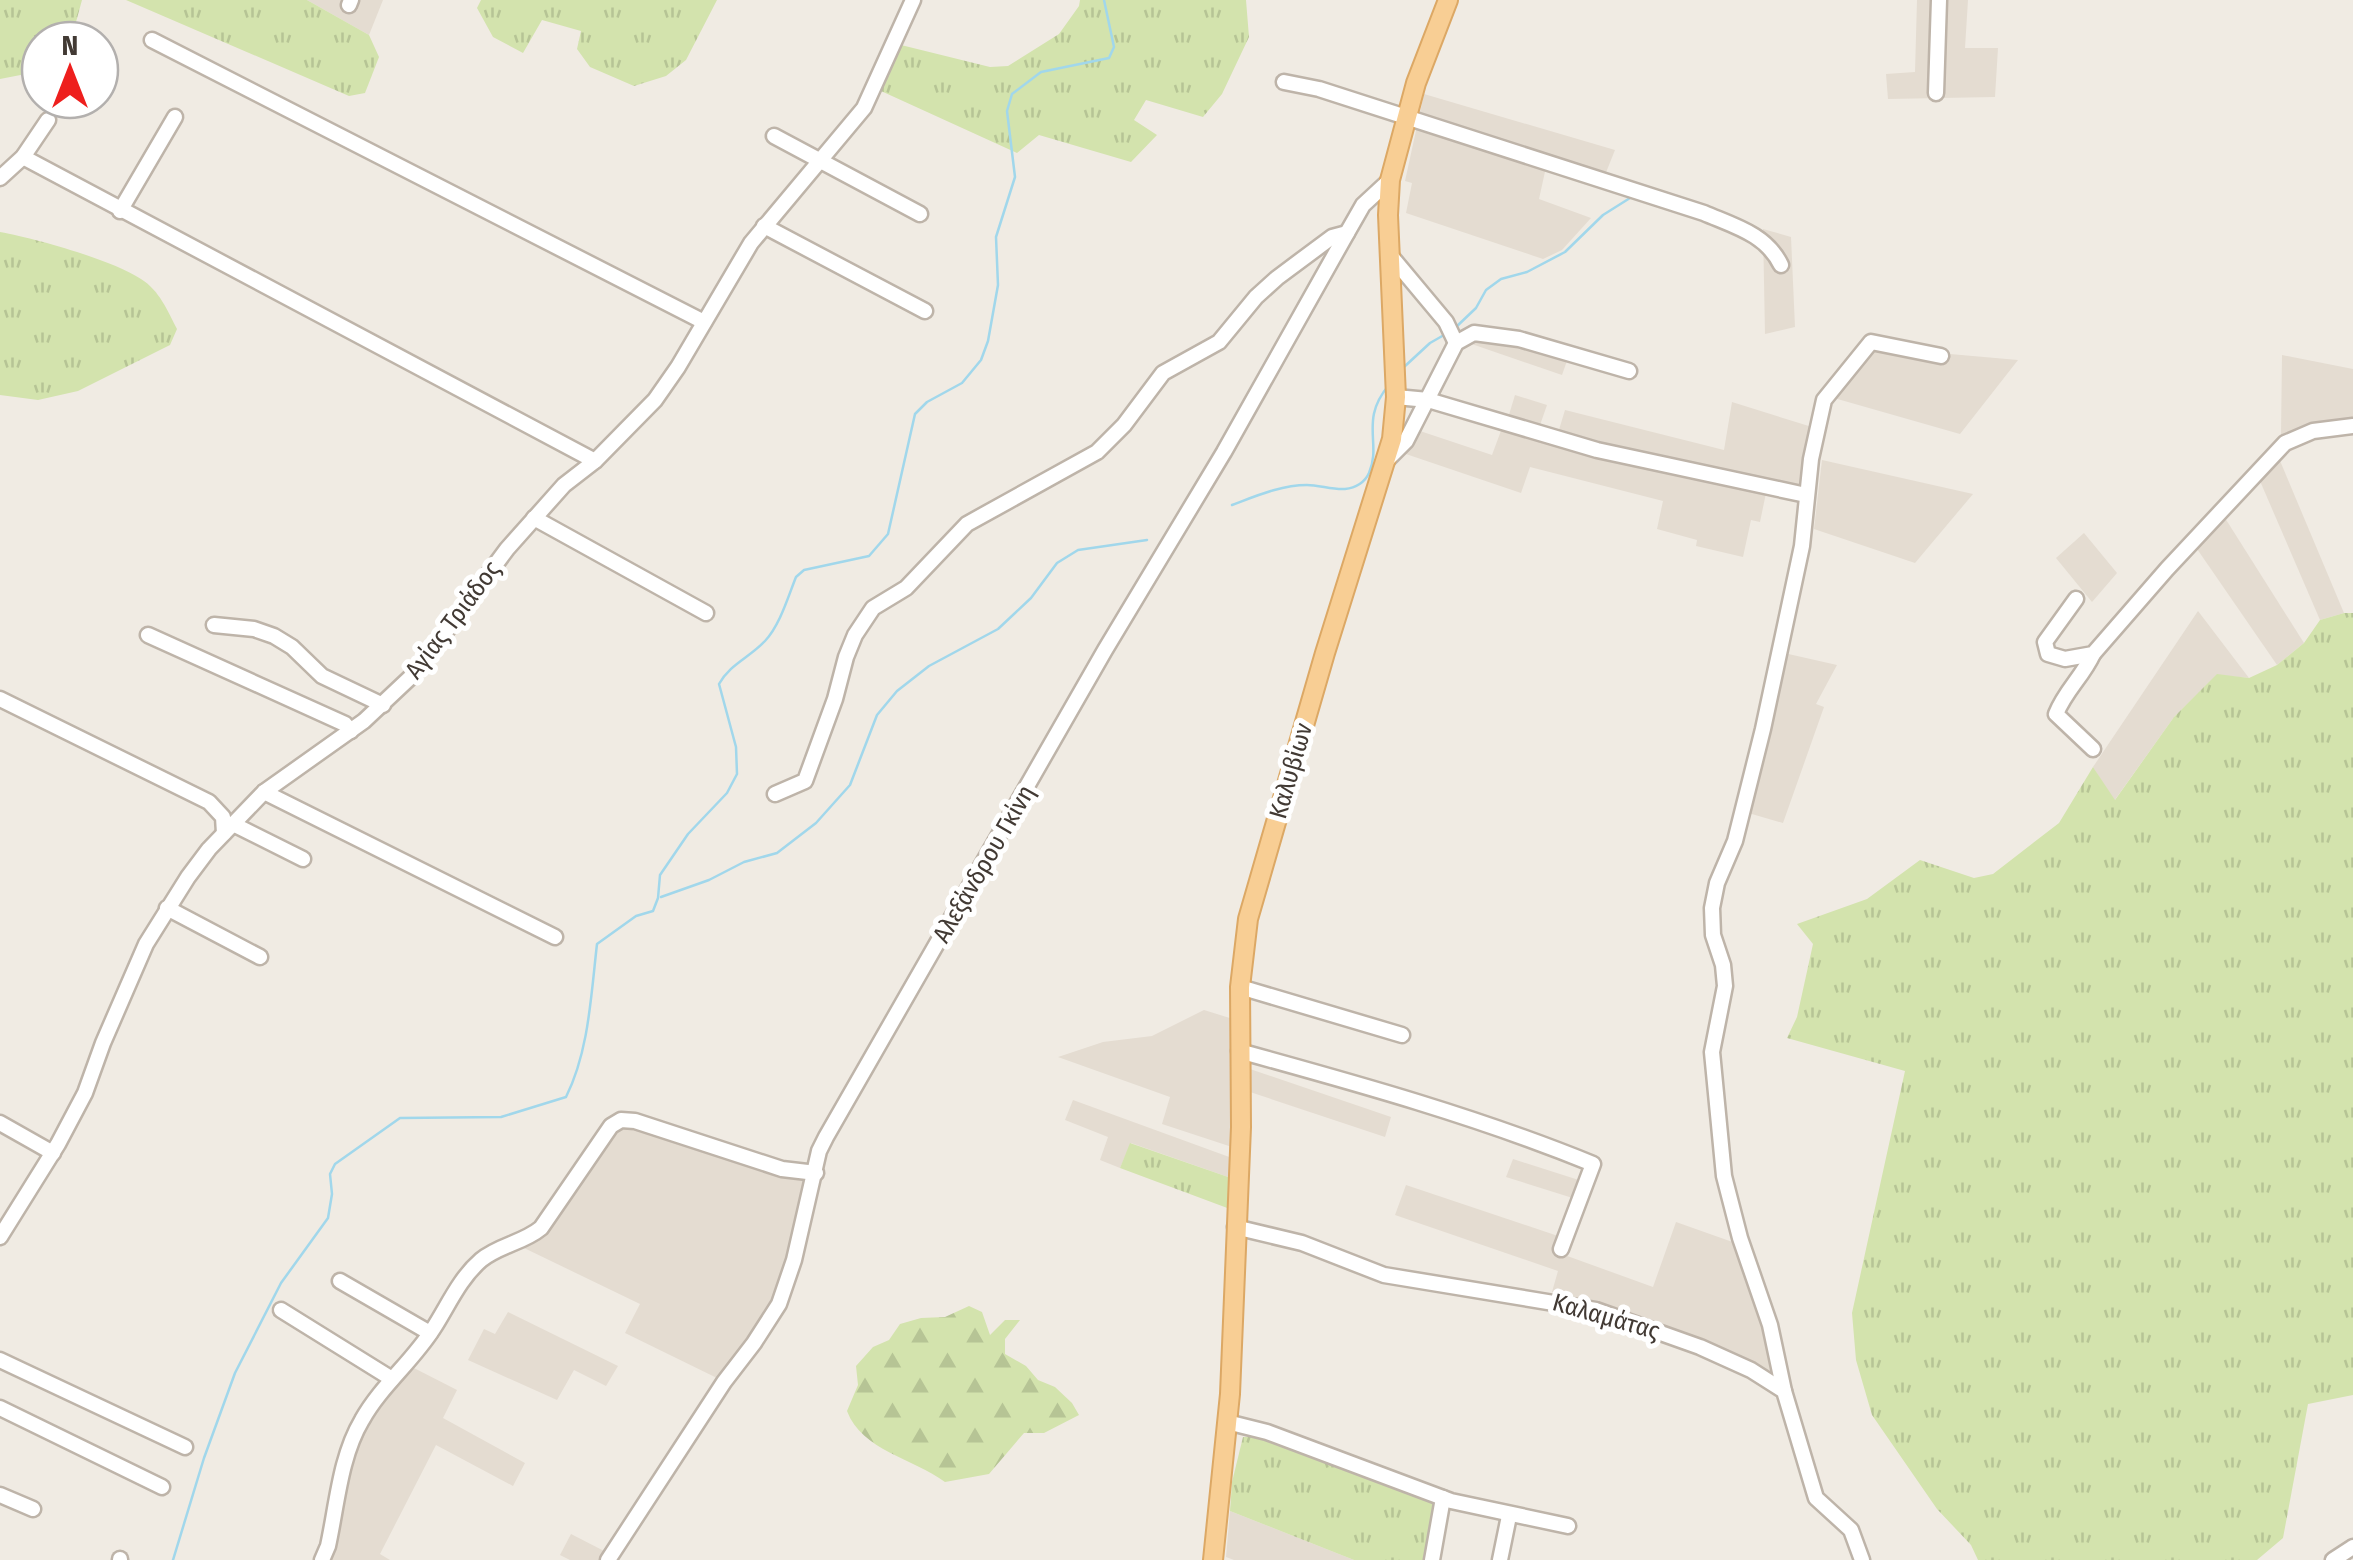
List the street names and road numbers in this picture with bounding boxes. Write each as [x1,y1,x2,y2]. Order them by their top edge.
street label: Αγίας Τριάδος [399,555,507,685]
street label: Καλυβίων [1263,720,1319,822]
street label: Αλεξάνδρου Γκίνη [927,780,1041,948]
street label: Καλαμάτας [1549,1287,1663,1347]

